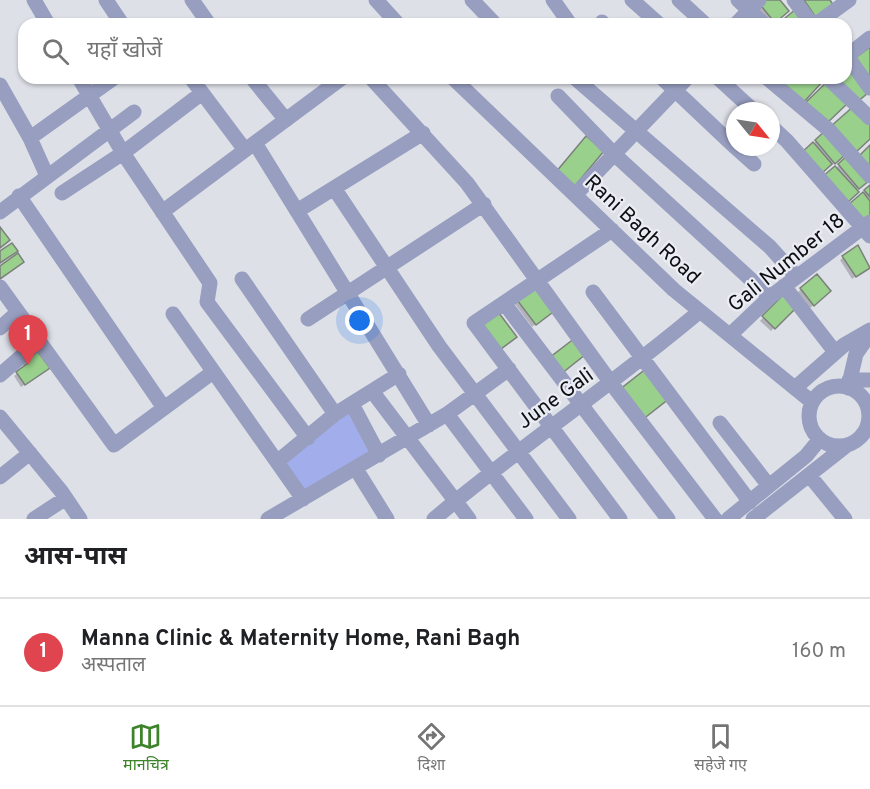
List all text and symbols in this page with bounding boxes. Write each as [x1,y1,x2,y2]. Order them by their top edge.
search box [18,18,852,84]
icon: search [39,35,72,68]
text: यहाँ खोजें [87,38,162,65]
north arrow [726,102,780,156]
street label: Rani Bagh Road [578,169,706,291]
street label: Gali Number 18 [723,208,851,319]
your location [345,306,374,335]
pin: 1 [9,316,48,365]
street label: June Gali [512,362,599,436]
text: आस-पास [24,541,127,574]
text: Manna Clinic & Maternity Home, Rani Bagh [81,626,520,653]
text: 1 [40,639,48,665]
text: 160 m [792,639,846,665]
text: अस्पताल [81,653,146,679]
tab: मानचित्र [123,720,169,777]
tab: दिशा [415,720,448,777]
tab: सहेजे गए [694,720,747,777]

